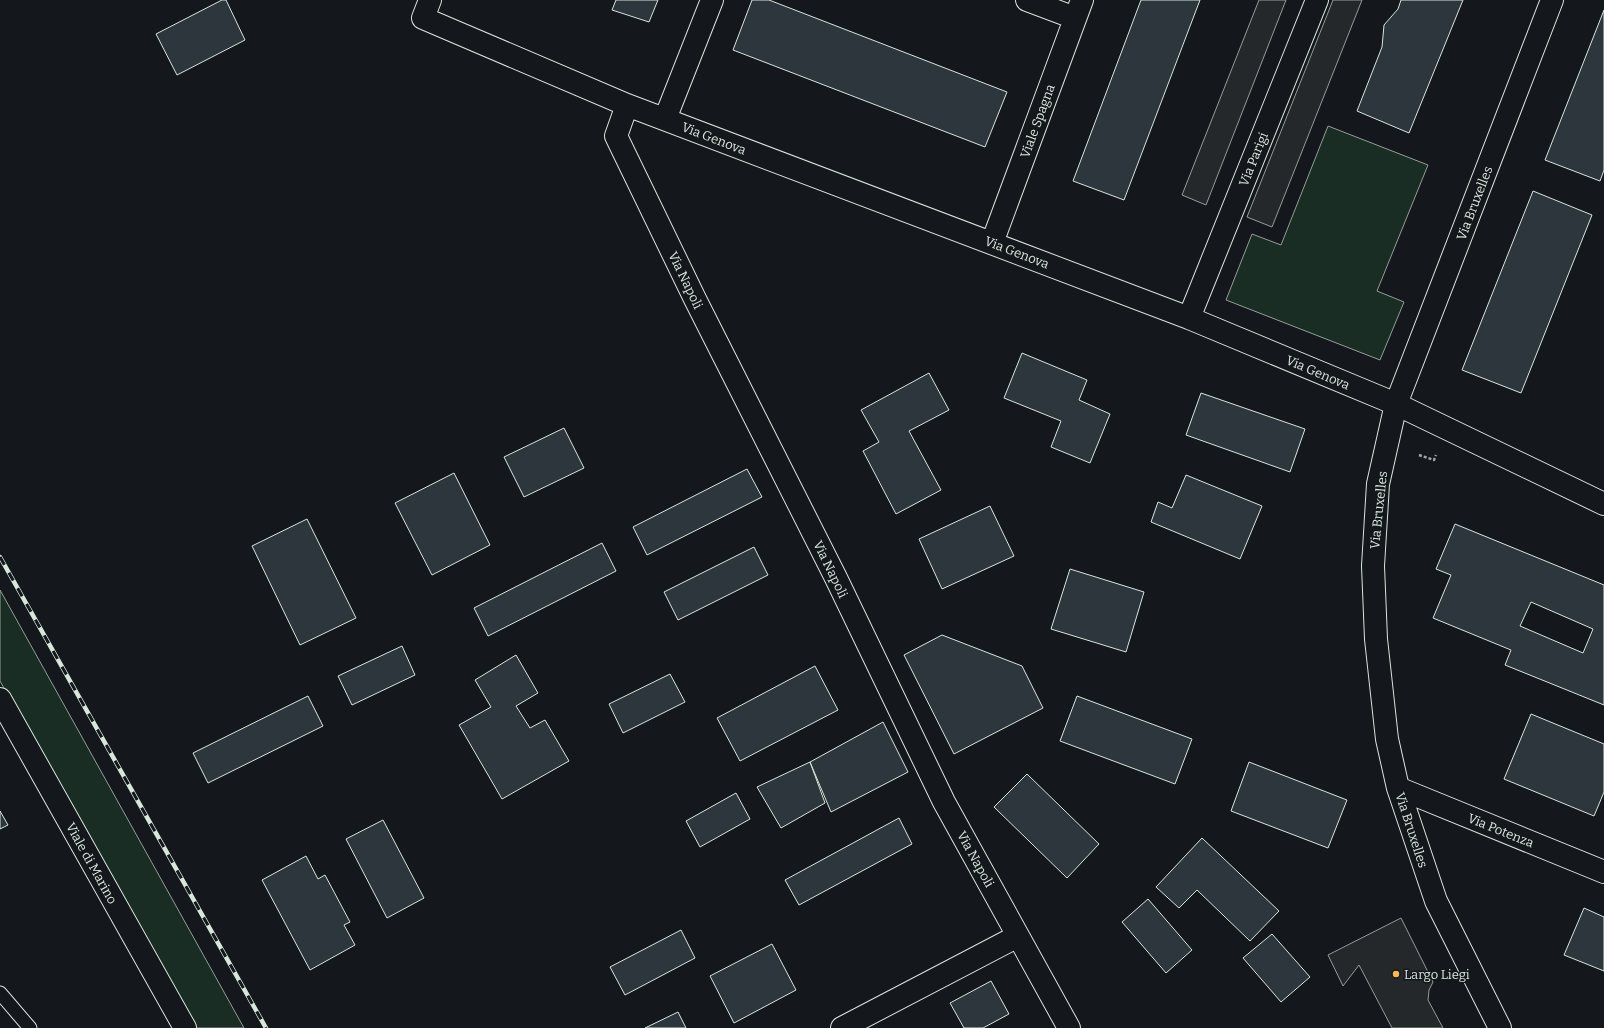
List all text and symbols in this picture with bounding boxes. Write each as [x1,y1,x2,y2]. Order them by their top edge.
street label: Viale Spagna [1017,82,1058,160]
street label: Via Genova [680,119,748,158]
street label: Via Parigi [1236,130,1271,188]
street label: Via Bruxelles [1453,164,1495,242]
street label: Via Genova [983,233,1051,272]
street label: Via Napoli [665,249,706,311]
street label: Via Genova [1284,352,1352,393]
street label: Via Bruxelles [1367,470,1390,550]
street label: Via Napoli [810,538,851,600]
street label: Via Bruxelles [1392,791,1431,870]
street label: Via Potenza [1466,810,1536,851]
street label: Viale di Marino [63,820,120,906]
street label: Via Napoli [954,829,997,890]
place label: Largo Liegi [1404,967,1470,982]
marker: Largo Liegi [1391,969,1401,979]

